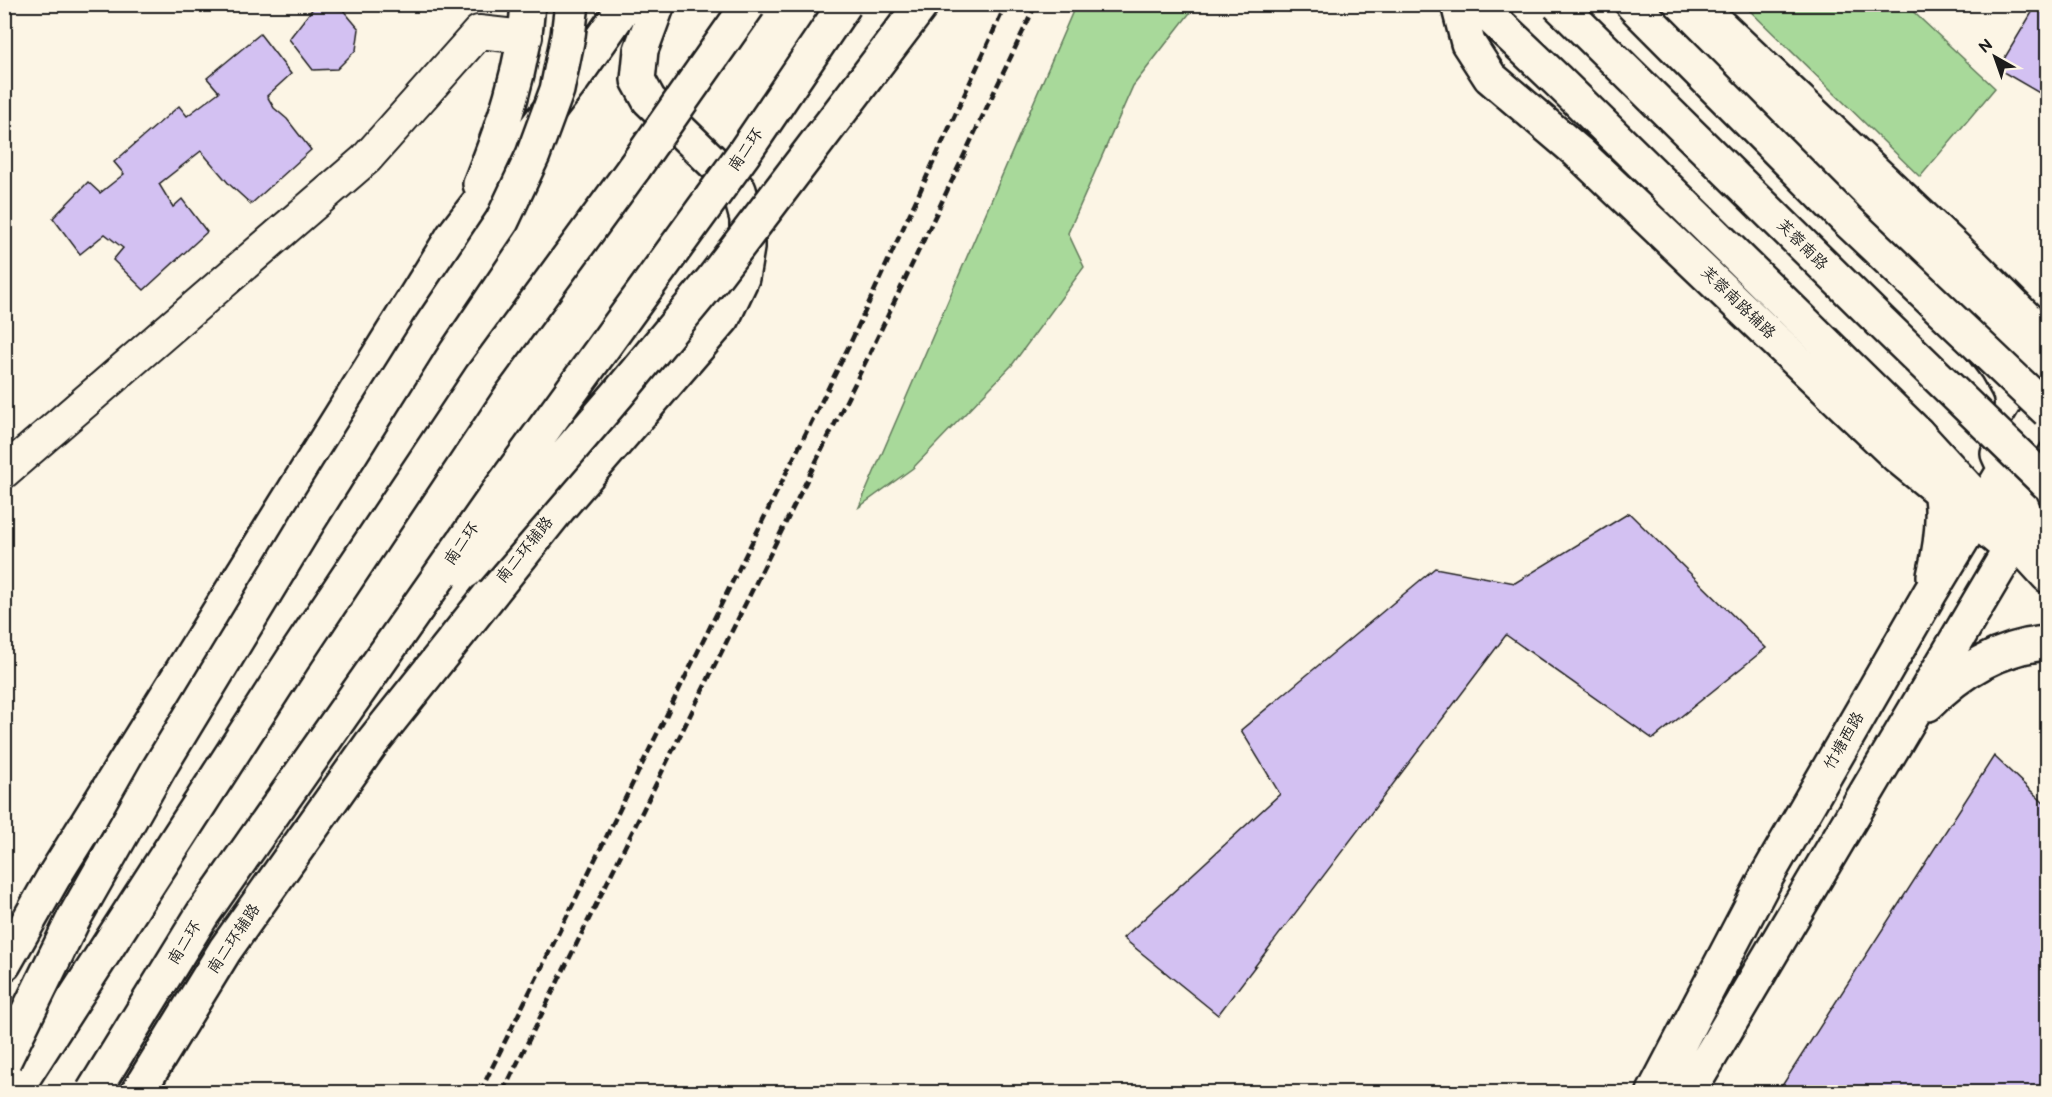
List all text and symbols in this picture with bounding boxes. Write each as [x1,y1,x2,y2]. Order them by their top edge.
north arrow [1965,27,2025,87]
text: N [1976,36,1997,58]
street label: 南二环 [724,125,768,175]
street label: 芙蓉南路 [1773,216,1831,274]
street label: 芙蓉南路辅路 [1697,263,1779,343]
street label: 南二环辅路 [492,513,558,587]
street label: 南二环 [440,519,484,569]
street label: 竹塘西路 [1820,709,1868,773]
street label: 南二环辅路 [204,901,264,977]
street label: 南二环 [164,918,206,968]

